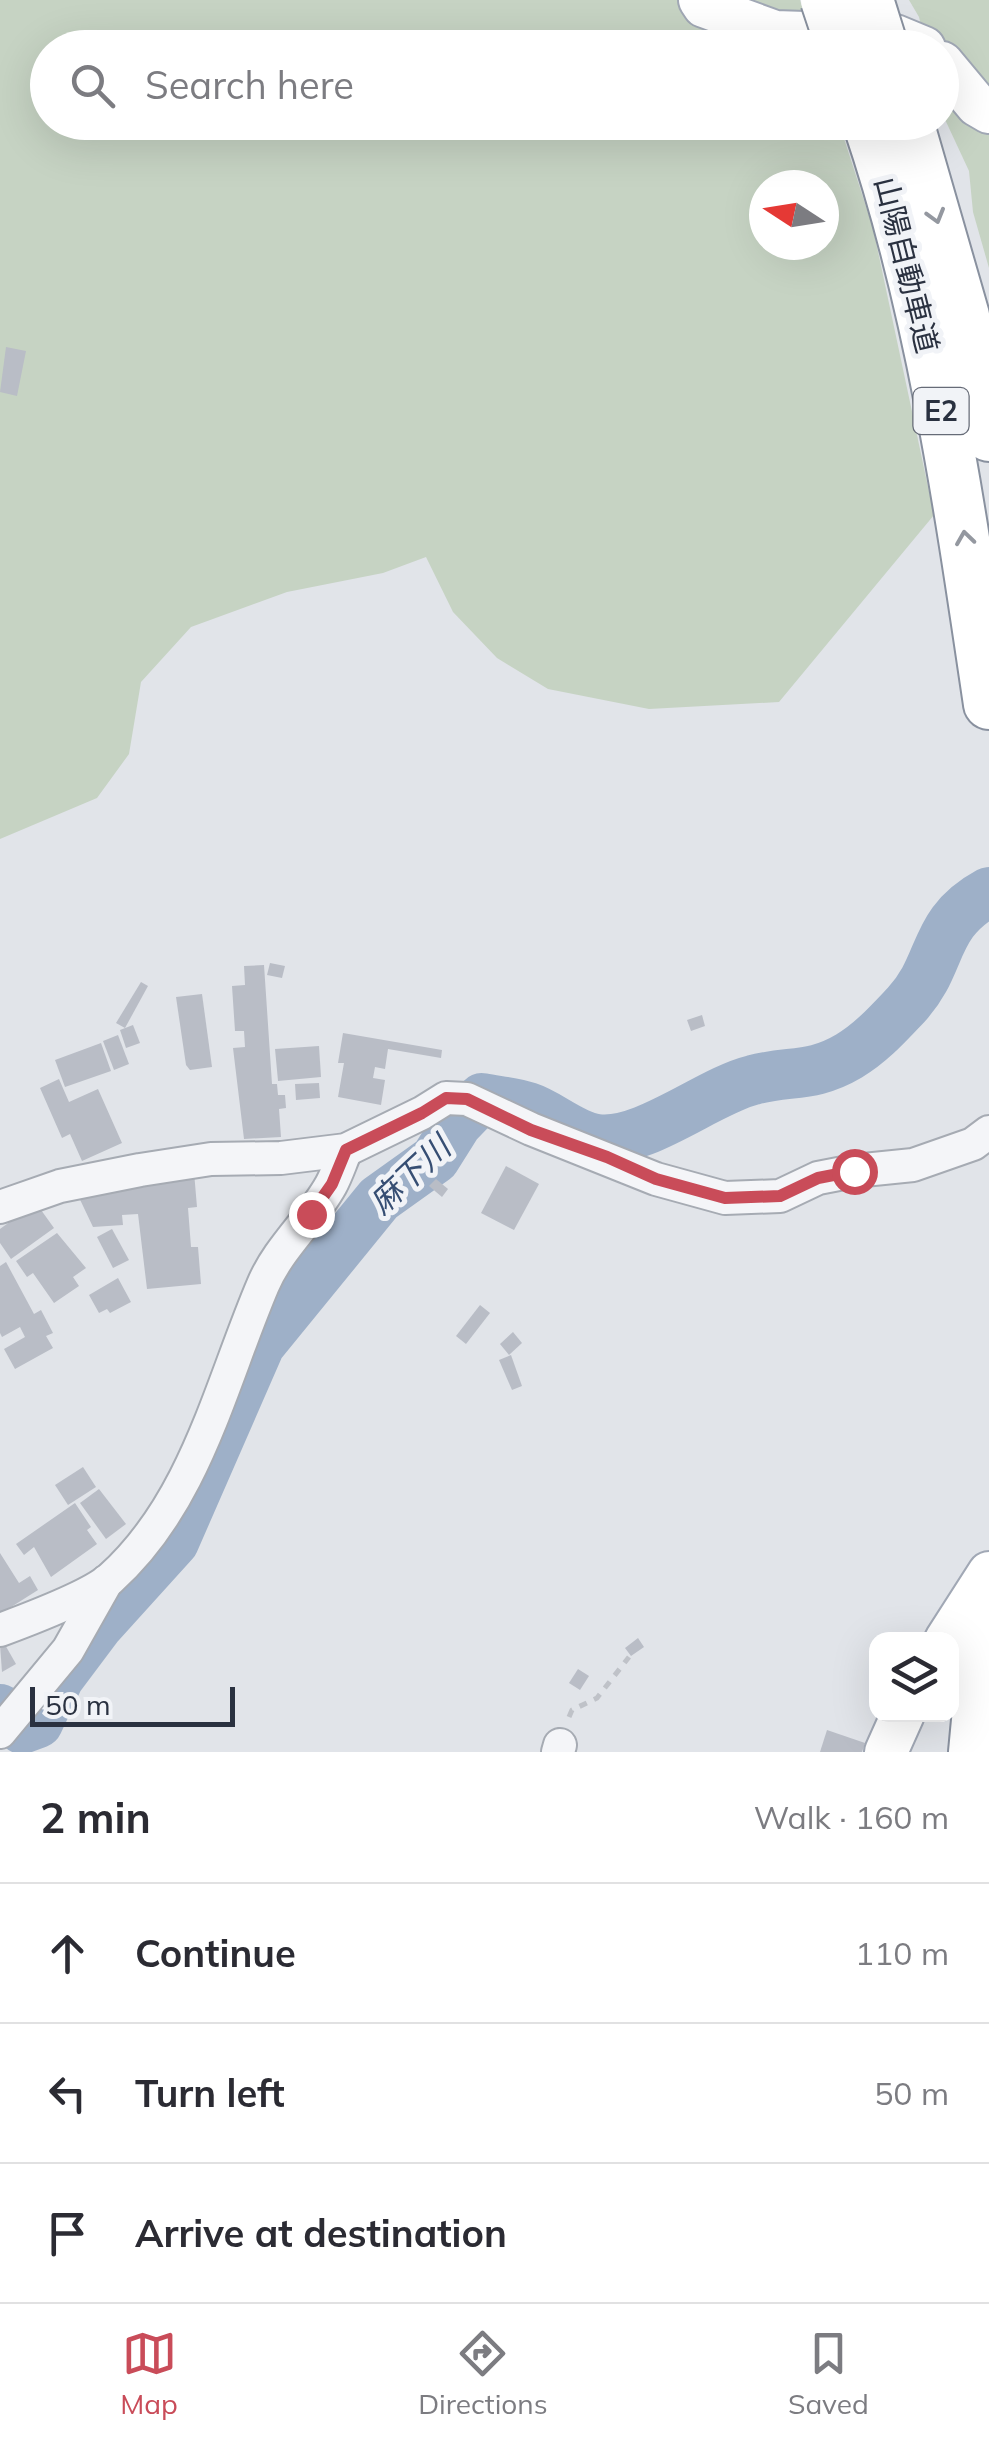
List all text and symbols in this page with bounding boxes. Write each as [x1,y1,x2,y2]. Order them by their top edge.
search box [30,30,959,140]
icon: search [65,58,120,113]
text: Search here [145,61,354,109]
north arrow [749,170,839,260]
street label: 山陽自動車道 [867,173,947,357]
one-way arrow [924,207,945,224]
road number: E2 [914,388,968,434]
one-way arrow [955,530,976,547]
water label: 麻下川 [361,1125,460,1222]
route start [832,1149,878,1195]
route end [289,1192,335,1238]
map controls [869,1632,959,1722]
button: layers [869,1632,959,1722]
scale bar [30,1682,235,1726]
text: 50 m [45,1687,111,1722]
text: 2 min [40,1791,151,1844]
text: Walk · 160 m [754,1797,949,1837]
icon: ahead [40,1926,95,1981]
text: Continue [135,1929,296,1977]
text: 110 m [855,1933,949,1973]
icon: left [40,2066,95,2121]
text: Turn left [135,2069,285,2117]
text: 50 m [874,2073,949,2113]
icon: arrive [40,2206,95,2261]
text: Arrive at destination [135,2209,507,2257]
tab: Map [120,2326,178,2421]
tab: Directions [418,2326,548,2421]
tab: Saved [788,2326,869,2421]

